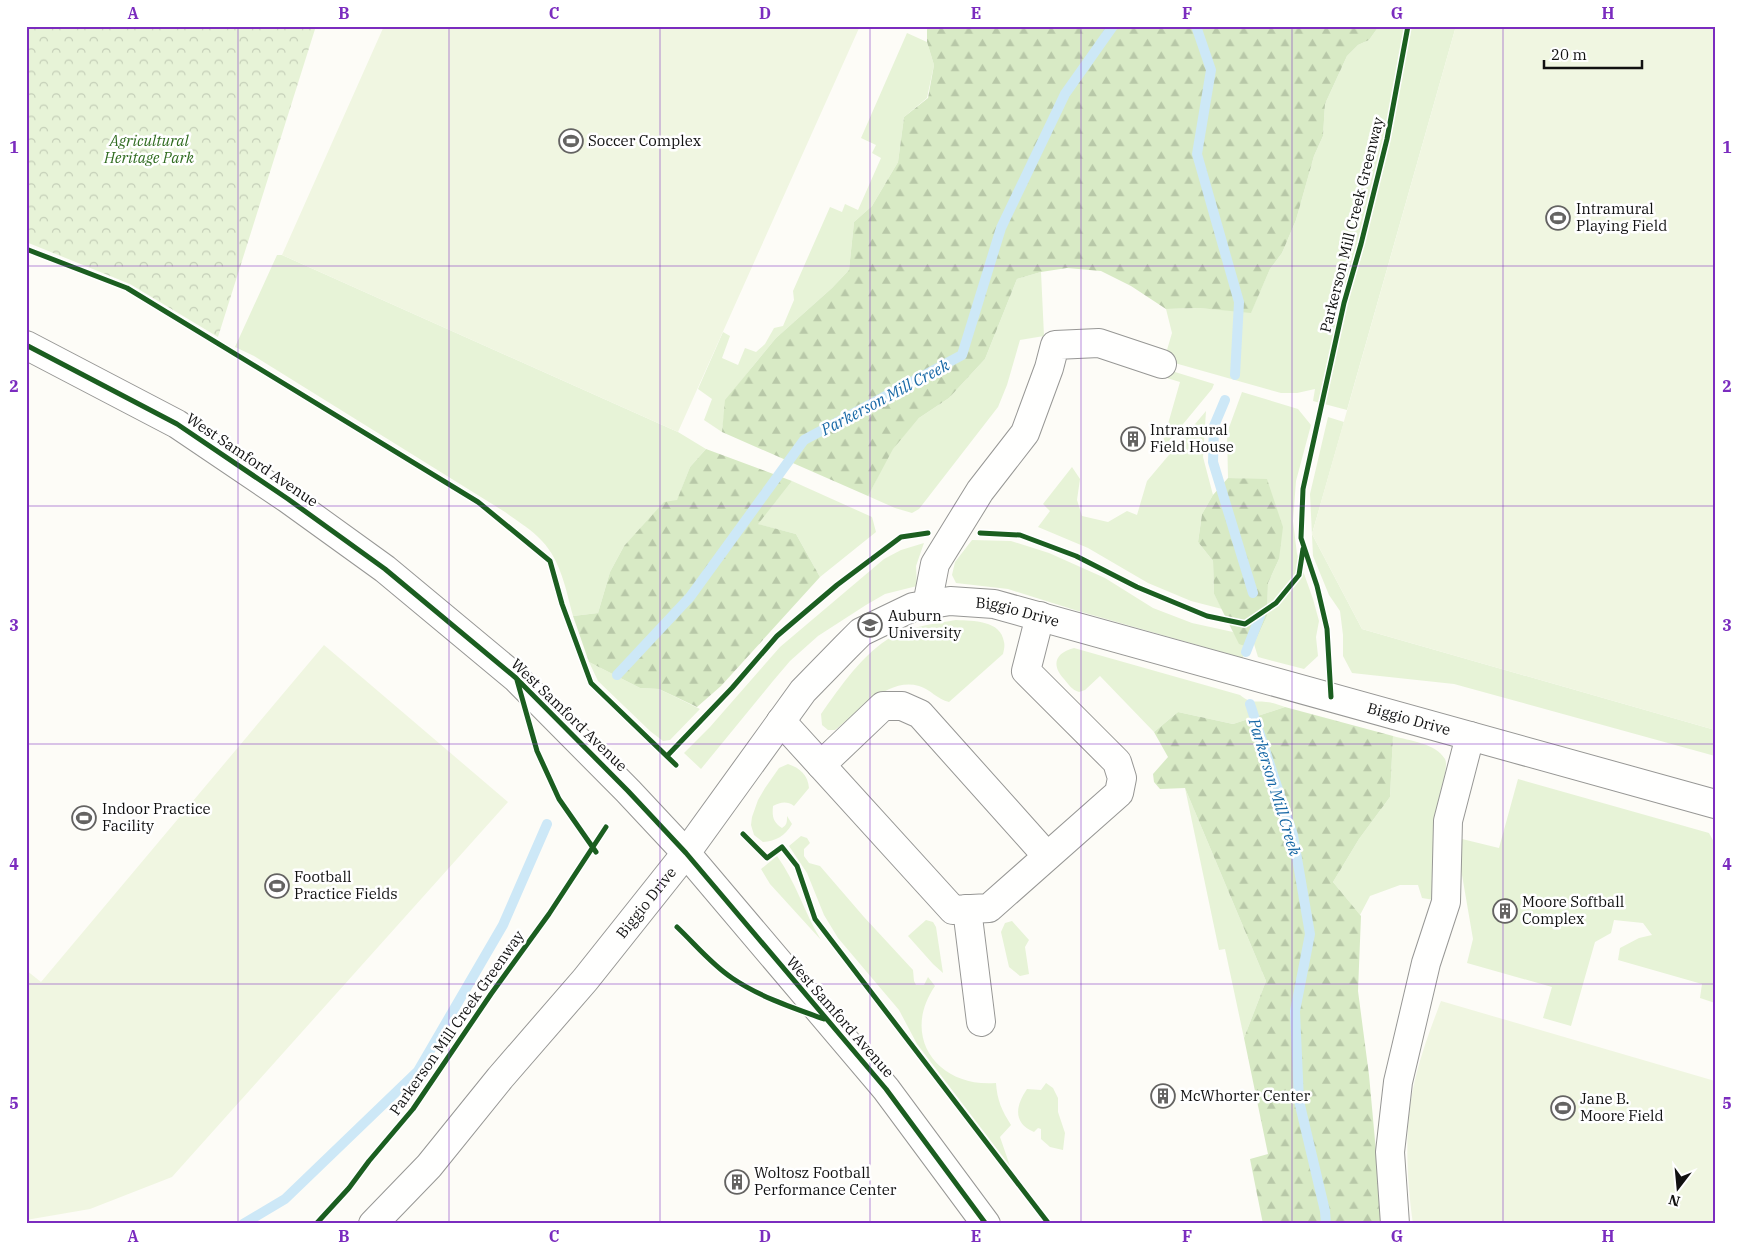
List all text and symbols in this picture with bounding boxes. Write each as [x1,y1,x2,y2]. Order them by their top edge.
text: A [127,3,139,23]
text: B [338,3,350,23]
text: C [549,3,559,23]
text: D [759,3,771,23]
text: E [971,3,981,23]
text: F [1182,3,1192,23]
text: G [1391,3,1403,23]
text: H [1602,3,1615,23]
scale bar [1544,38,1641,70]
text: 20 m [1551,45,1587,64]
street label: Parkerson Mill Creek Greenway [1316,115,1388,335]
sports icon: Soccer Complex [558,128,584,154]
park label: Agricultural Heritage Park [103,131,194,167]
place label: Soccer Complex [588,131,701,150]
text: 1 [9,137,19,157]
text: 1 [1722,137,1732,157]
place label: Intramural Playing Field [1576,199,1667,235]
sports icon: Intramural Playing Field [1545,205,1571,231]
water label: Parkerson Mill Creek [816,354,953,440]
text: 2 [9,376,19,396]
text: 2 [1722,376,1732,396]
street label: West Samford Avenue [183,408,322,511]
place label: Intramural Field House [1150,420,1234,456]
building icon: Intramural Field House [1120,426,1146,452]
street label: Biggio Drive [975,593,1062,631]
place label: Auburn University [888,606,961,642]
school or university icon: Auburn University [857,612,883,638]
text: 3 [9,615,19,635]
text: 3 [1722,615,1732,635]
street label: West Samford Avenue [507,654,632,775]
street label: Biggio Drive [1365,698,1453,739]
water label: Parkerson Mill Creek [1244,715,1306,859]
place label: Indoor Practice Facility [102,799,211,835]
sports icon: Indoor Practice Facility [71,805,97,831]
text: 4 [9,854,19,874]
text: 4 [1722,854,1732,874]
street label: Biggio Drive [612,863,680,942]
place label: Football Practice Fields [294,867,398,903]
sports icon: Football Practice Fields [264,873,290,899]
place label: Moore Softball Complex [1522,892,1624,928]
building icon: Moore Softball Complex [1492,898,1518,924]
street label: Parkerson Mill Creek Greenway [385,927,528,1119]
street label: West Samford Avenue [782,952,898,1081]
building icon: McWhorter Center [1150,1083,1176,1109]
place label: McWhorter Center [1180,1086,1311,1105]
place label: Jane B. Moore Field [1580,1089,1664,1125]
text: 5 [9,1093,19,1113]
text: 5 [1722,1093,1732,1113]
sports icon: Jane B. Moore Field [1550,1095,1576,1121]
north arrow [1654,1162,1704,1212]
place label: Woltosz Football Performance Center [754,1163,897,1199]
building icon: Woltosz Football Performance Center [724,1169,750,1195]
text: N [1667,1190,1682,1211]
text: A [127,1226,139,1246]
text: B [338,1226,350,1246]
text: C [549,1226,559,1246]
text: D [759,1226,771,1246]
text: E [971,1226,981,1246]
text: F [1182,1226,1192,1246]
text: G [1391,1226,1403,1246]
text: H [1602,1226,1615,1246]

